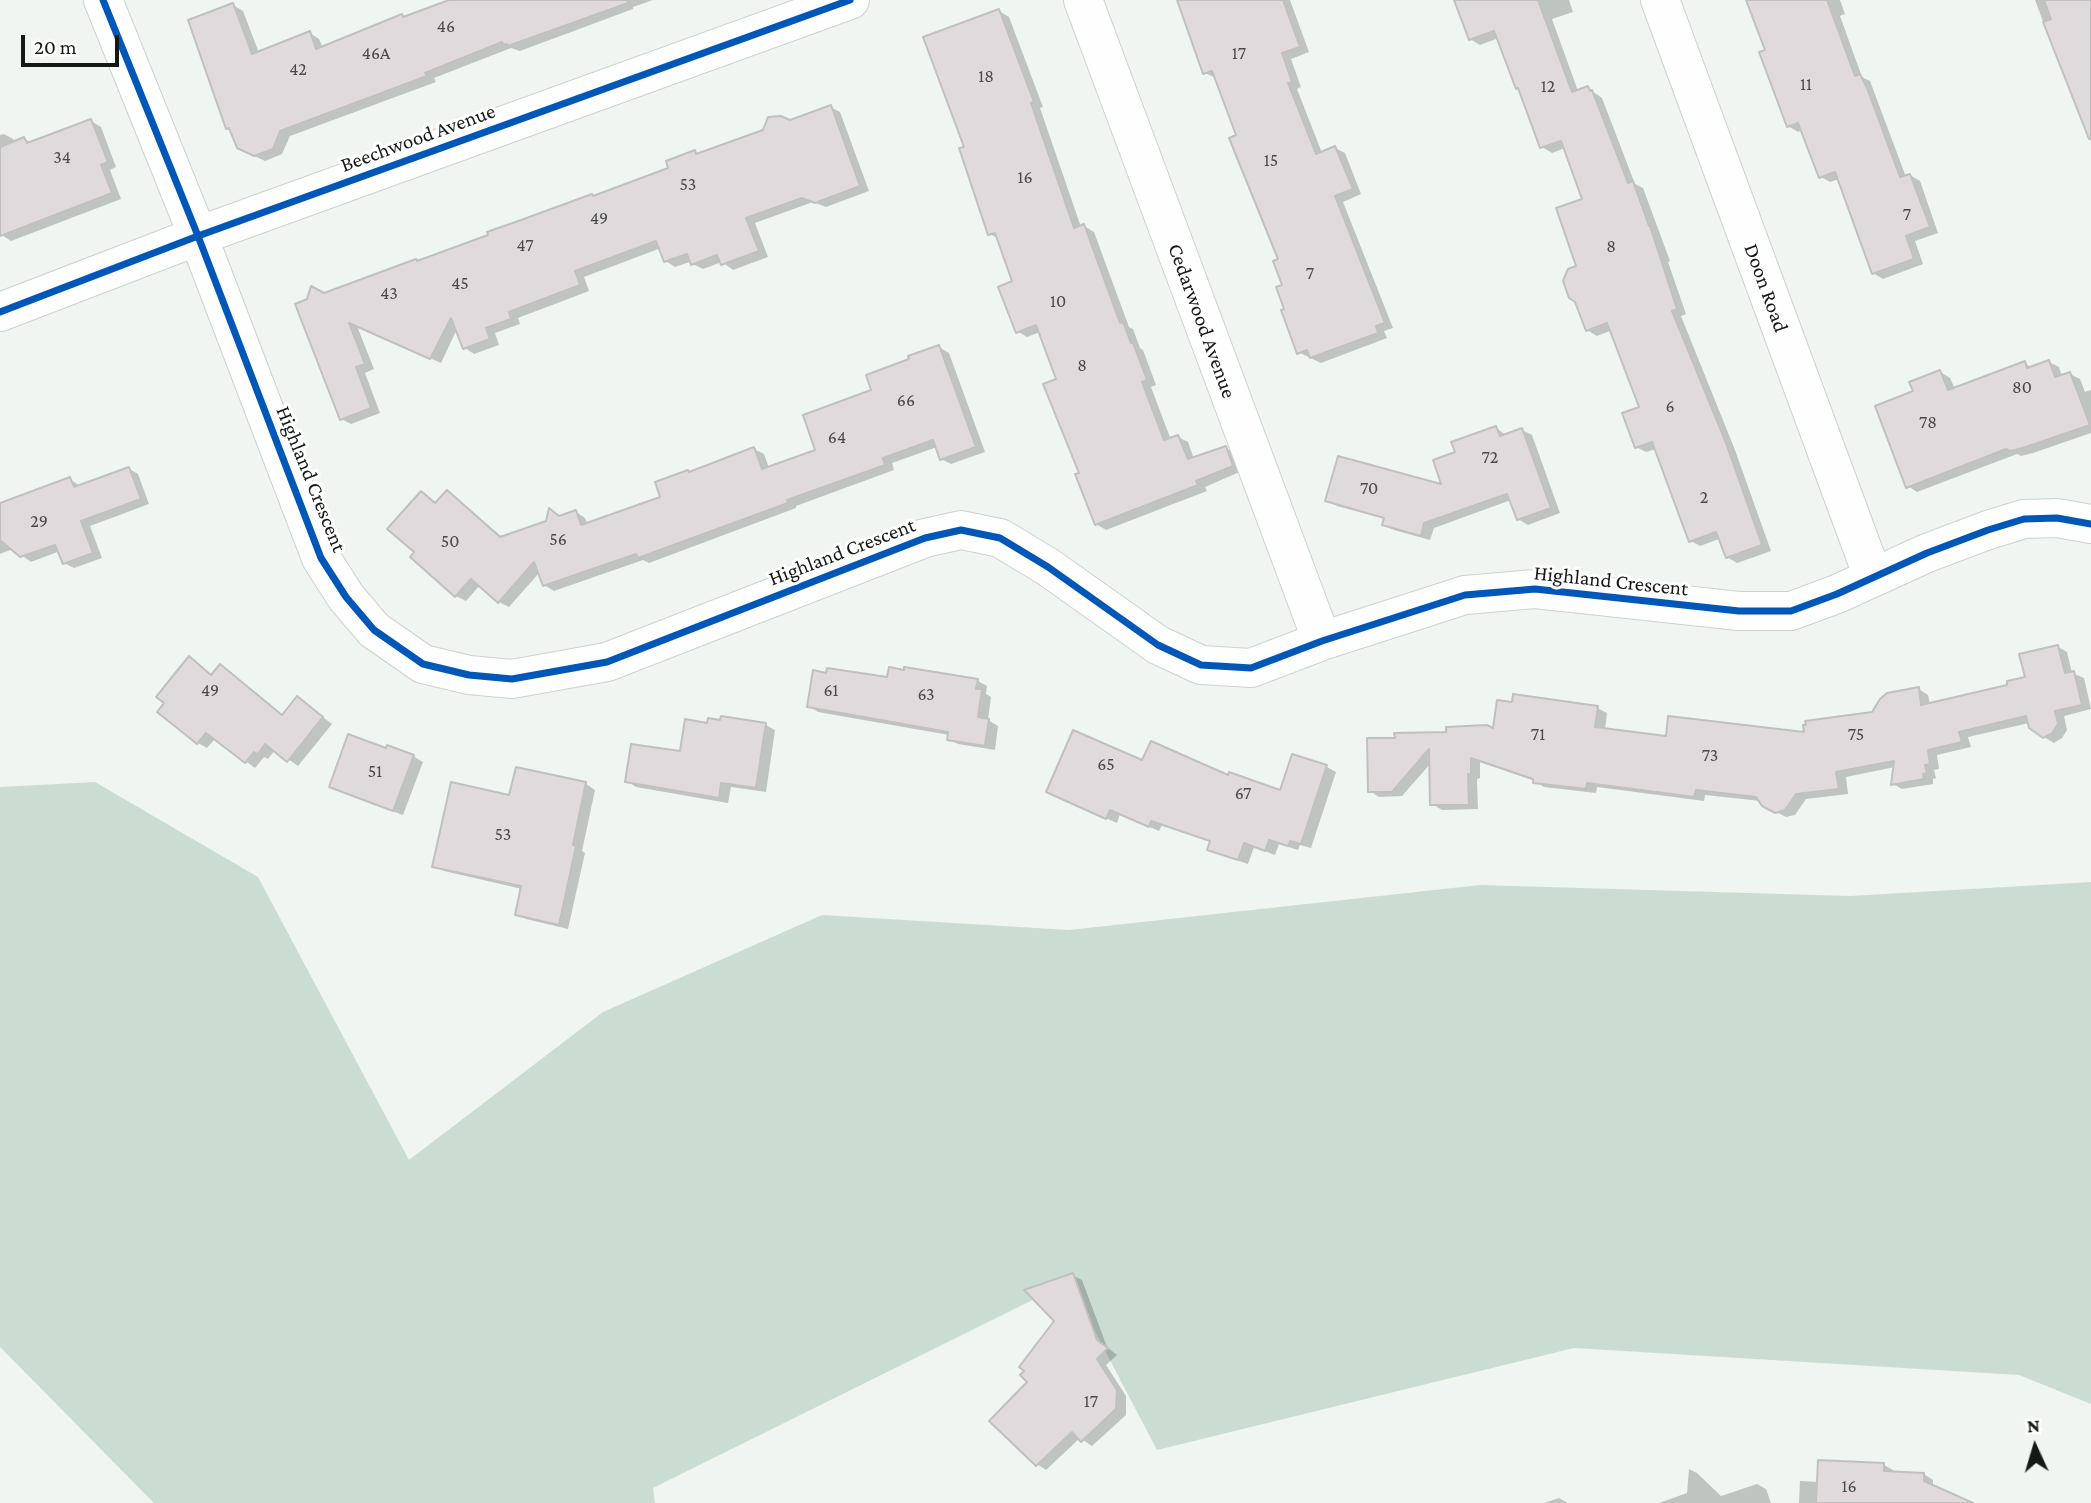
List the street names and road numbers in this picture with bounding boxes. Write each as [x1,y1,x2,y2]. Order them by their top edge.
street label: Beechwood Avenue [337,98,499,178]
street label: Cedarwood Avenue [1162,240,1242,402]
street label: Doon Road [1738,240,1794,336]
street label: Highland Crescent [270,402,352,556]
street label: Highland Crescent [765,512,919,592]
street label: Highland Crescent [1533,560,1689,602]

